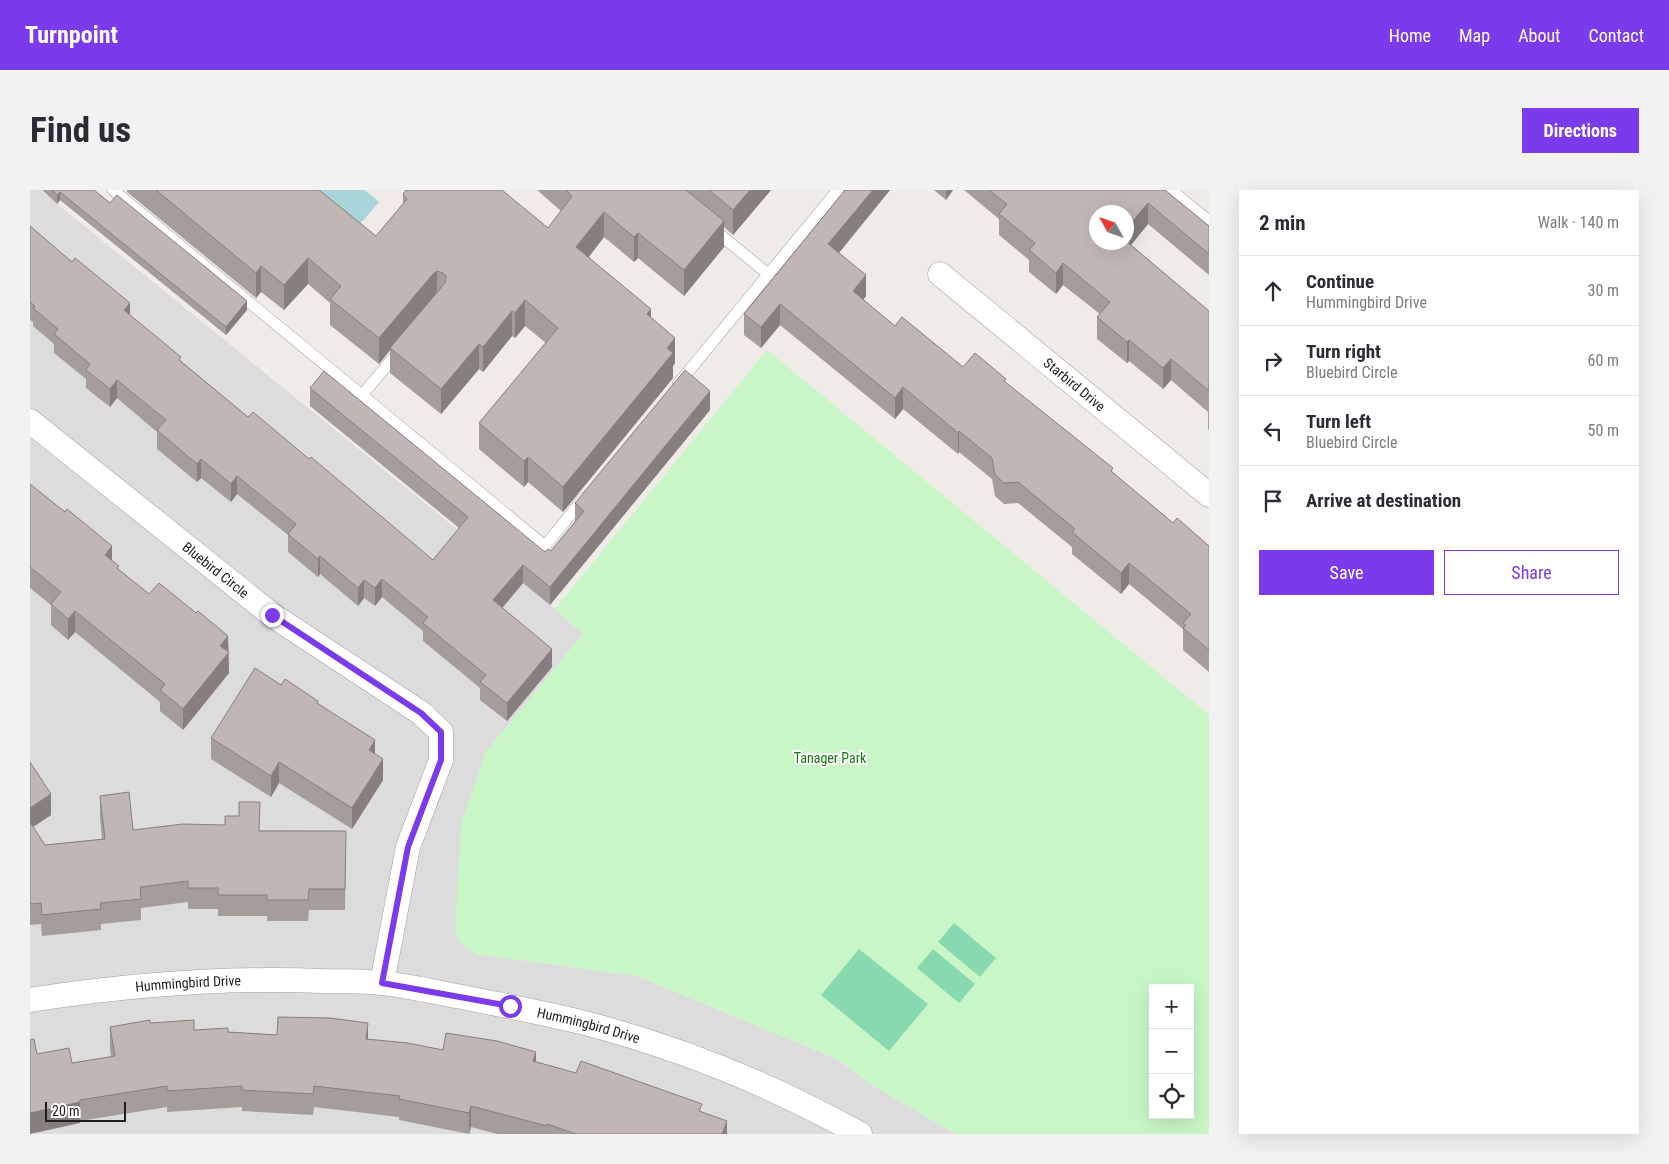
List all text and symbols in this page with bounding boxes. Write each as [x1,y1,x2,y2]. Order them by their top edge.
text: Turnpoint [25,21,118,49]
text: Home [1389,25,1431,46]
text: Map [1459,25,1490,46]
text: About [1518,25,1560,46]
text: Contact [1588,25,1644,46]
button: Directions [1522,108,1639,153]
text: Find us [30,110,131,151]
north arrow [1089,205,1134,250]
text: 2 min [1259,211,1306,235]
text: Walk · 140 m [1538,213,1619,232]
text: Continue [1306,270,1374,293]
icon: ahead [1259,277,1287,305]
text: 30 m [1587,281,1619,300]
text: Hummingbird Drive [1306,293,1427,312]
text: Turn right [1306,340,1381,363]
icon: right [1259,347,1287,375]
text: 60 m [1587,351,1619,370]
street label: Starbird Drive [1040,355,1109,415]
text: Bluebird Circle [1306,363,1398,382]
text: Turn left [1306,410,1371,433]
icon: left [1259,417,1287,445]
text: 50 m [1587,421,1619,440]
text: Bluebird Circle [1306,433,1398,452]
icon: arrive [1259,487,1287,515]
text: Arrive at destination [1306,489,1461,512]
street label: Bluebird Circle [179,539,252,601]
button: Save [1259,550,1434,595]
button: Share [1444,550,1619,595]
route end [261,604,284,627]
park label: Tanager Park [794,750,867,766]
street label: Hummingbird Drive [134,972,242,995]
map controls [1149,984,1194,1119]
button: + [1149,984,1194,1029]
route start [499,995,522,1018]
street label: Hummingbird Drive [536,1004,642,1047]
button: − [1149,1029,1194,1074]
button: locate [1149,1074,1194,1119]
scale bar [45,1099,126,1122]
text: 20 m [52,1103,80,1119]

